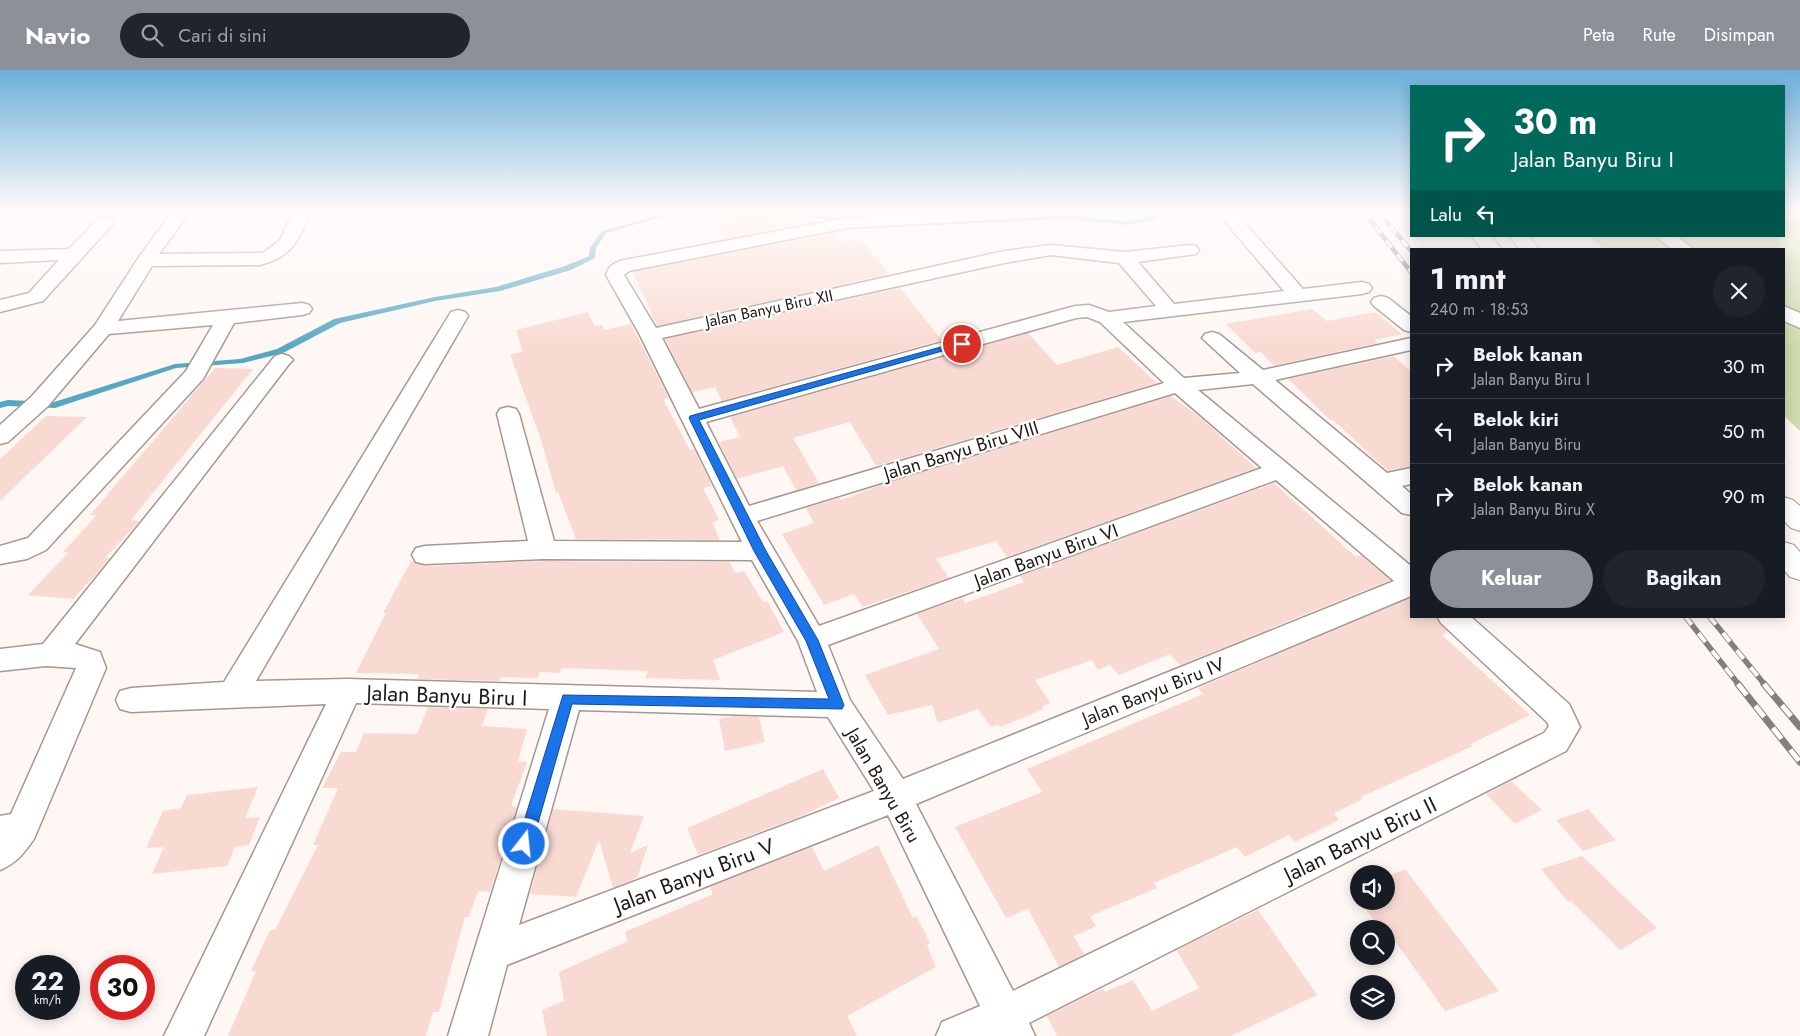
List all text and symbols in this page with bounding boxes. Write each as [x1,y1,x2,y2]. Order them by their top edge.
search box [120,13,470,58]
text: Navio [25,18,90,53]
icon: search [138,21,166,49]
text: Cari di sini [178,22,267,49]
text: Peta [1583,22,1615,48]
text: Rute [1643,22,1676,48]
text: Disimpan [1704,22,1775,48]
text: 30 m [1513,97,1597,147]
icon: right [1430,105,1495,170]
text: Jalan Banyu Biru I [1513,143,1674,175]
icon: left [1472,200,1500,228]
text: Lalu [1430,201,1462,228]
text: 1 mnt [1430,257,1506,300]
button: close [1713,265,1765,317]
street label: Jalan Banyu Biru XII [701,284,835,334]
text: 240 m · 18:53 [1430,298,1528,321]
pin [941,323,983,365]
icon: arrive [948,330,976,358]
text: Belok kanan [1473,341,1583,368]
icon: right [1430,352,1458,380]
text: 30 m [1723,353,1765,380]
text: Jalan Banyu Biru I [1473,368,1590,391]
text: Belok kiri [1473,406,1559,433]
street label: Jalan Banyu Biru VIII [877,414,1042,488]
icon: left [1430,417,1458,445]
text: 50 m [1722,418,1765,445]
text: Jalan Banyu Biru [1473,433,1581,456]
text: Belok kanan [1473,471,1583,498]
icon: right [1430,482,1458,510]
text: 90 m [1722,483,1765,510]
text: Jalan Banyu Biru X [1473,498,1595,521]
street label: Jalan Banyu Biru VI [968,517,1122,595]
button: Keluar [1430,550,1593,608]
button: Bagikan [1603,550,1765,608]
street label: Jalan Banyu Biru IV [1075,650,1229,733]
street label: Jalan Banyu Biru I [363,676,528,714]
street label: Jalan Banyu Biru [838,720,927,848]
street label: Jalan Banyu Biru II [1276,788,1442,891]
position arrow [497,817,549,869]
street label: Jalan Banyu Biru V [606,829,780,921]
map controls [1350,865,1395,1020]
button: sound [1350,865,1395,910]
button: search [1350,920,1395,965]
speed limit sign: 30 [90,955,155,1020]
text: 22 [31,963,64,999]
button: layers [1350,975,1395,1020]
text: km/h [34,991,61,1009]

